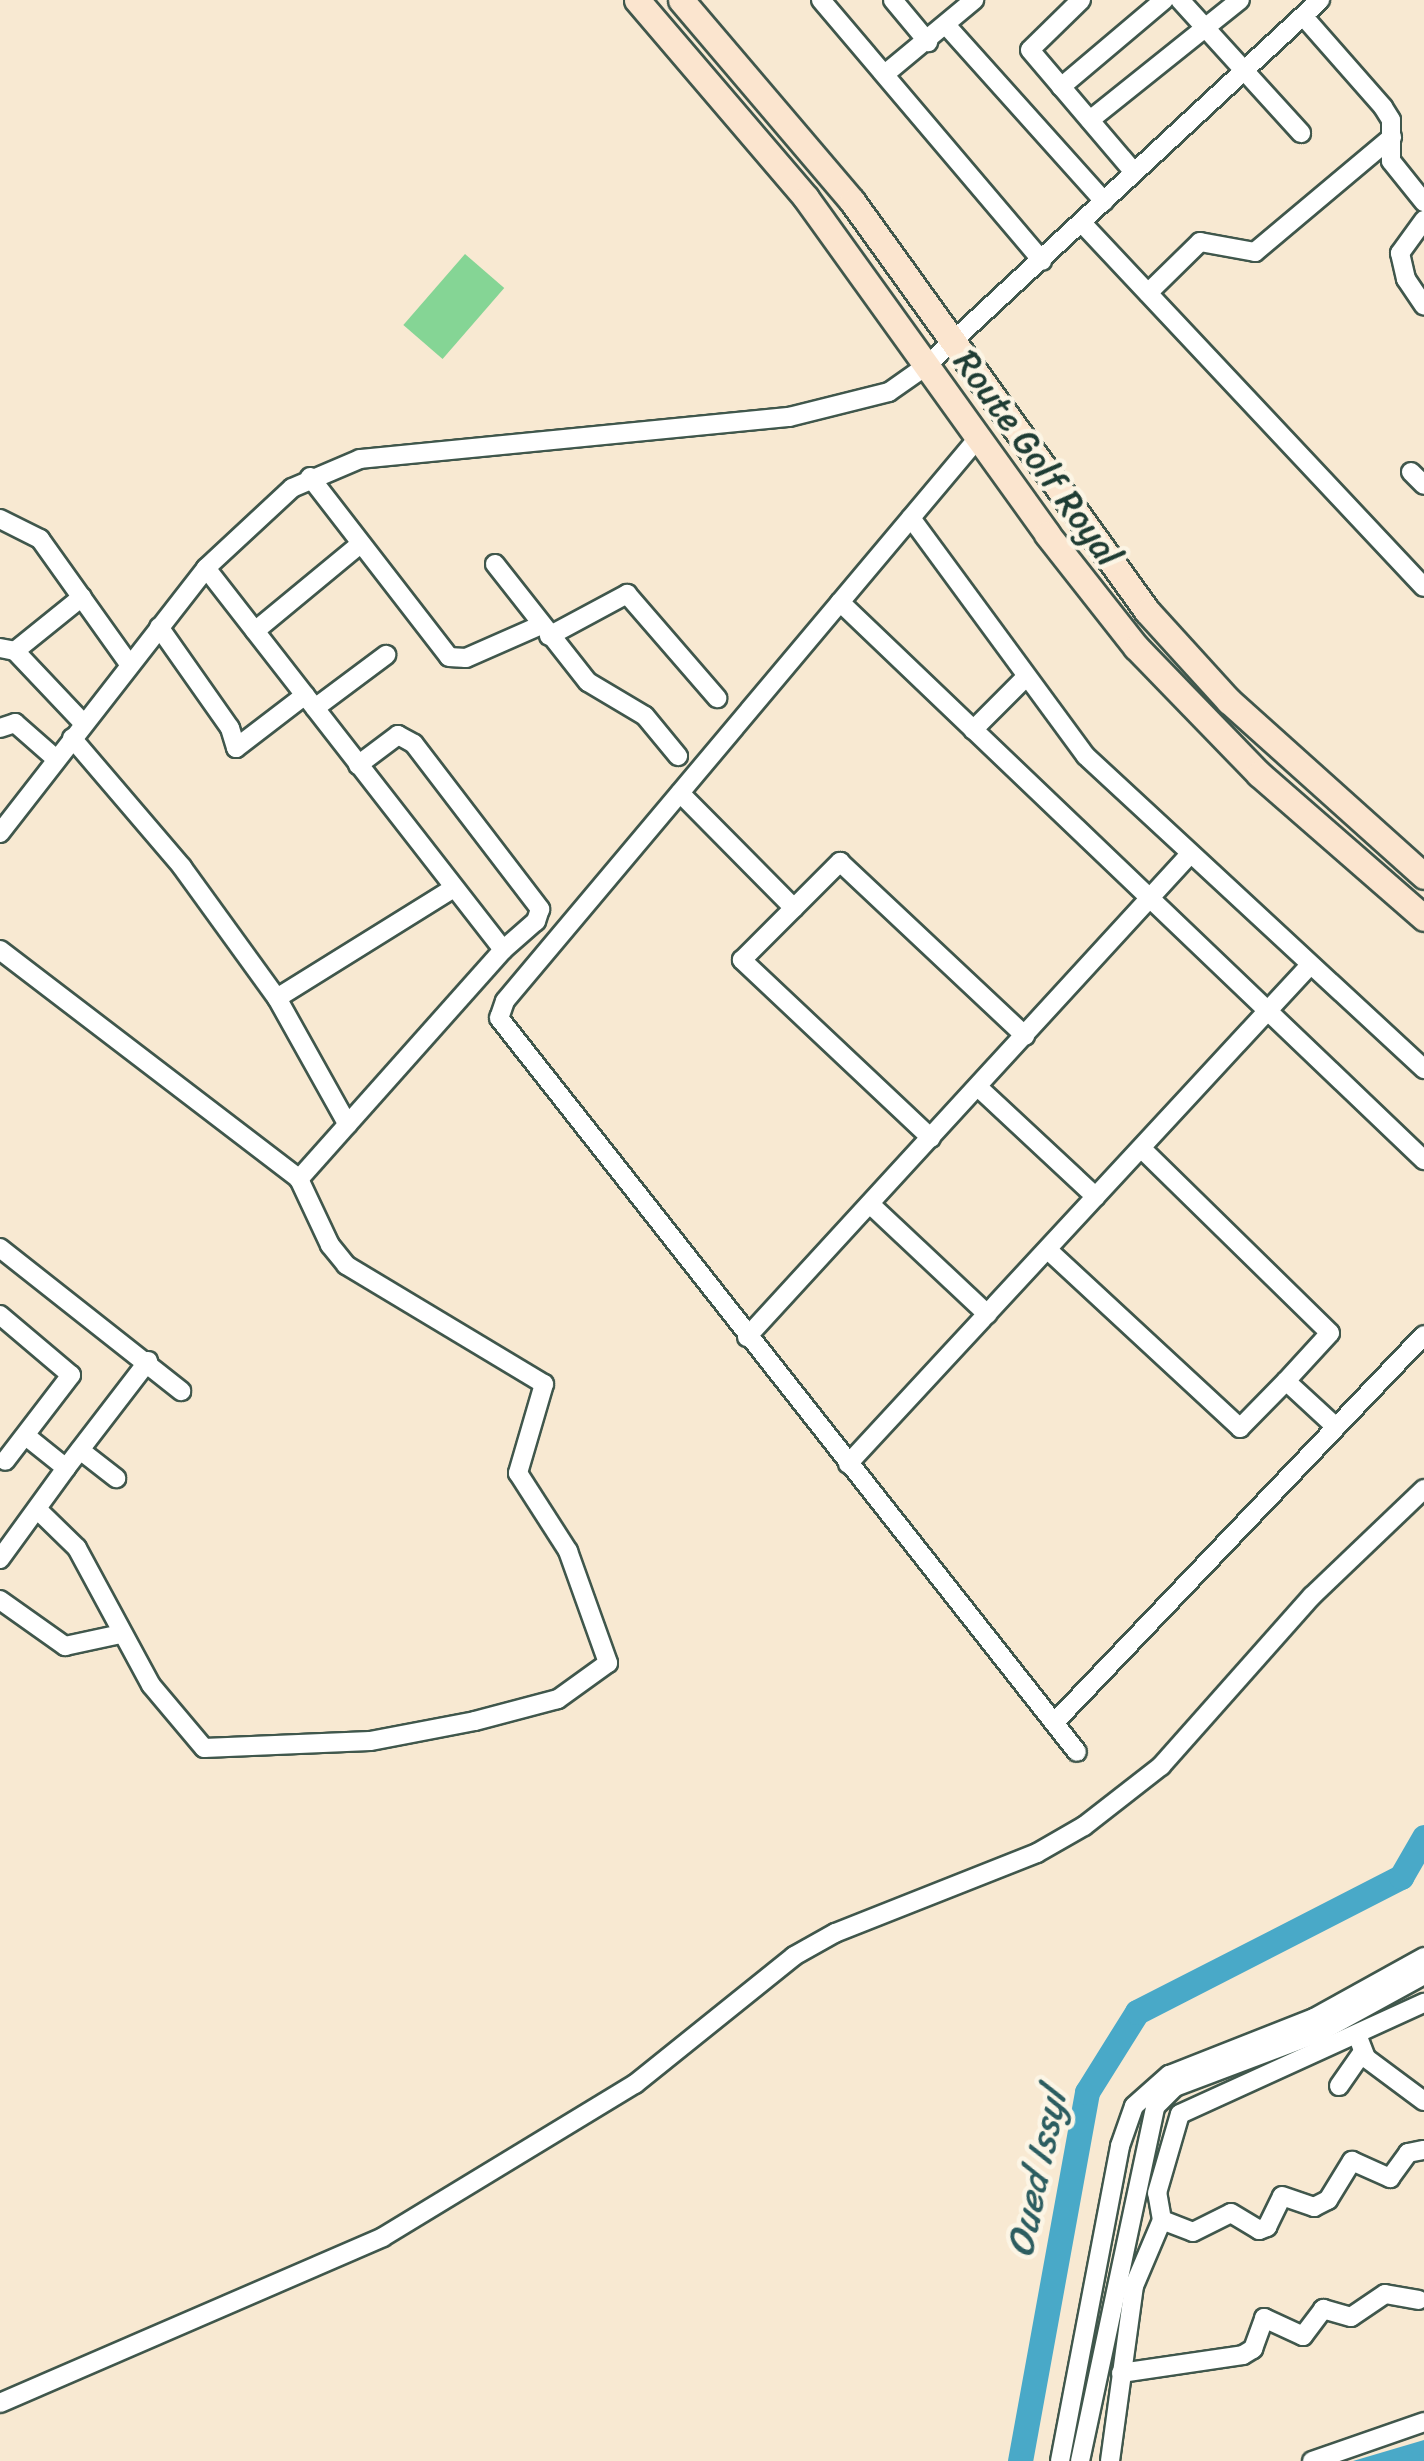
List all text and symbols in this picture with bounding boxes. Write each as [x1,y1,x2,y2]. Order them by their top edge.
street label: Route Golf Royal [945,341,1131,575]
water label: Oued Issyl [997,2083,1077,2263]

